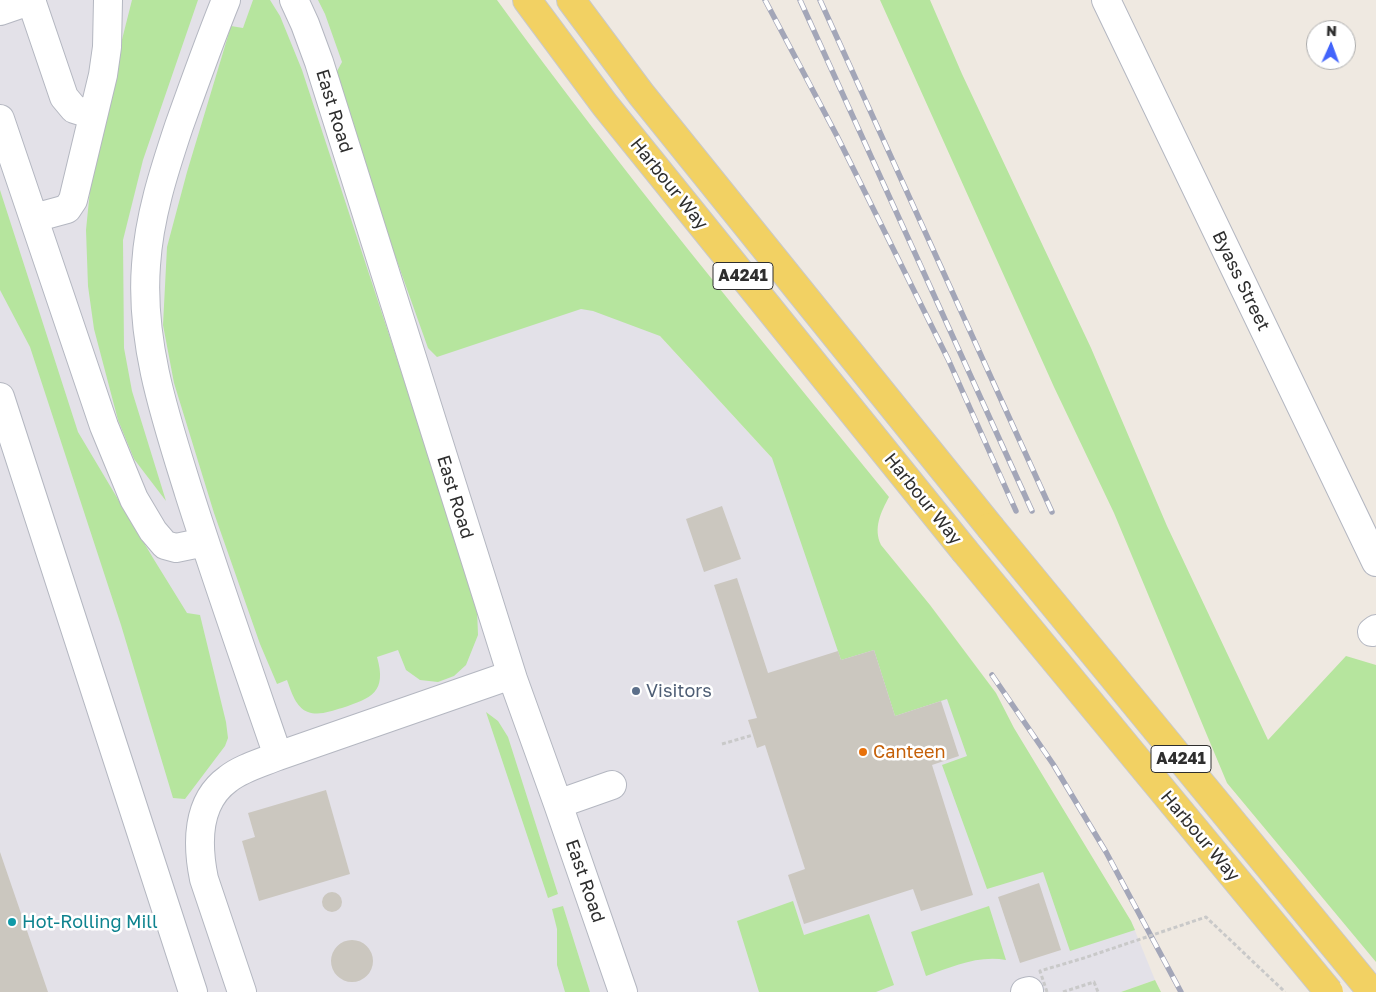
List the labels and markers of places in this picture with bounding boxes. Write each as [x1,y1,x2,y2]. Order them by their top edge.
place label: Visitors [646,680,712,702]
marker: Visitors [630,685,642,697]
place label: Canteen [873,741,945,763]
marker: Canteen [857,746,869,758]
place label: Hot-Rolling Mill [22,911,158,933]
marker: Hot-Rolling Mill [6,916,18,928]

